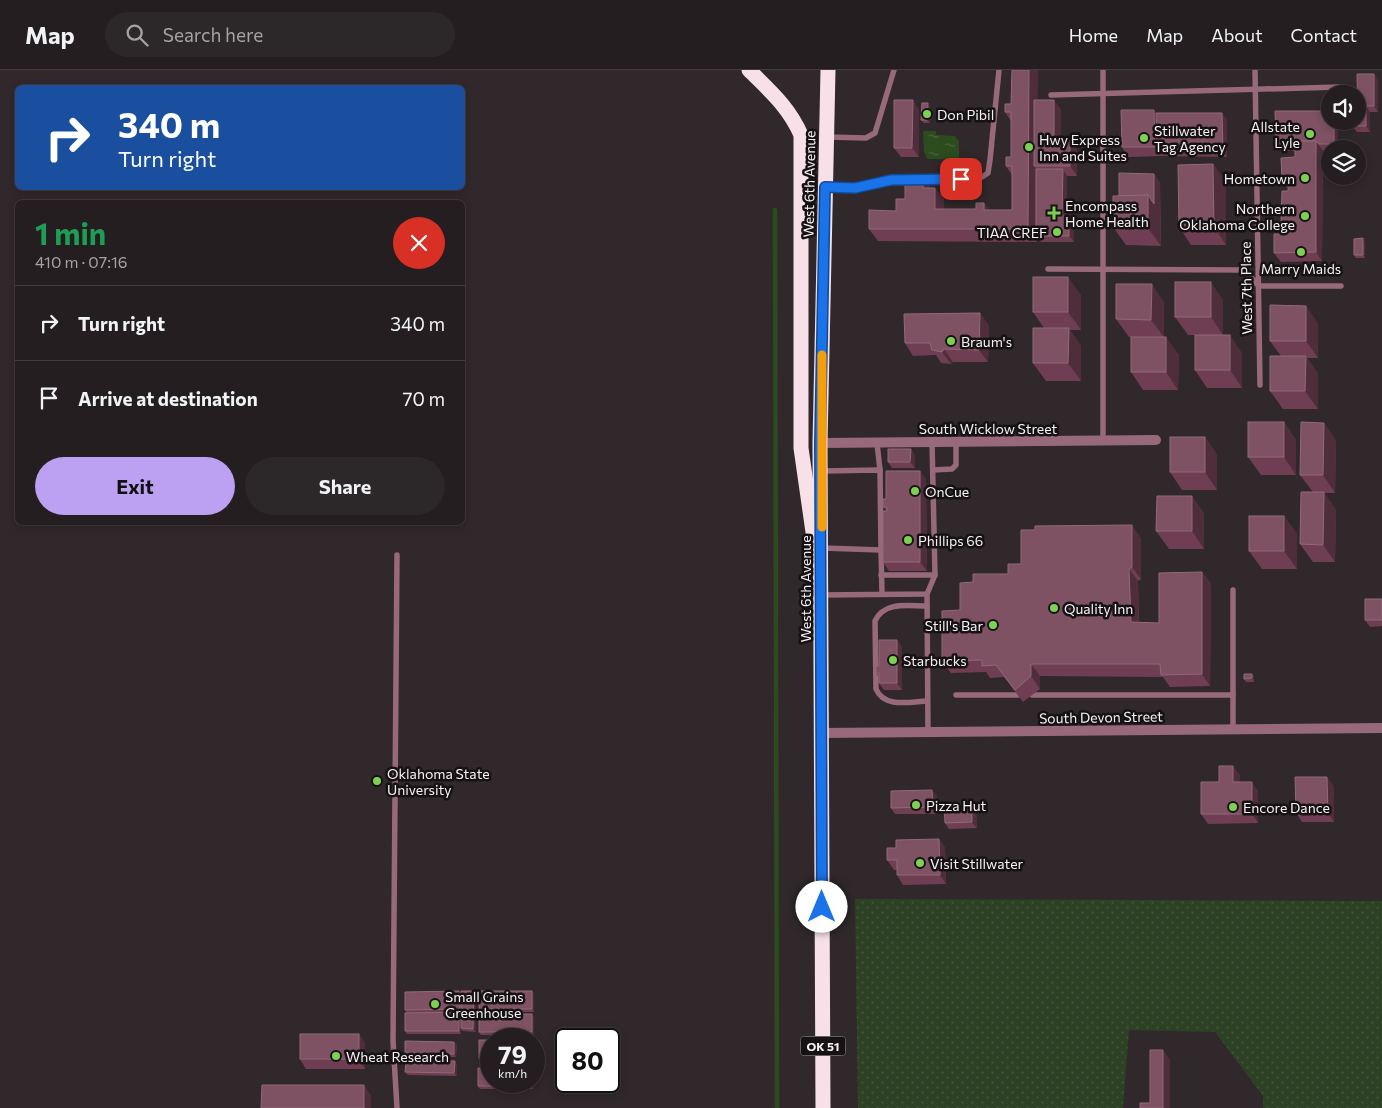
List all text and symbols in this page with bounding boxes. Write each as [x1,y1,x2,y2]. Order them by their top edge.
search box [105,12,455,57]
text: Map [25,20,75,49]
icon: search [123,21,151,49]
text: Search here [163,23,263,46]
text: Home [1069,24,1118,46]
text: Map [1146,24,1183,46]
text: About [1211,24,1263,46]
text: Contact [1291,24,1357,46]
map controls [1321,85,1366,185]
button: sound [1321,85,1366,130]
text: 340 m [118,102,220,145]
icon: right [35,105,100,170]
place label: Don Pibil [937,106,994,123]
marker: Don Pibil [921,108,933,120]
place label: Allstate Lyle [1251,118,1300,151]
place label: Stillwater Tag Agency [1154,122,1226,155]
marker: Allstate Lyle [1304,128,1316,140]
street label: West 6th Avenue [800,130,818,238]
place label: Hwy Express Inn and Suites [1039,131,1127,164]
marker: Stillwater Tag Agency [1138,132,1150,144]
button: layers [1321,140,1366,185]
marker: Hwy Express Inn and Suites [1023,141,1035,153]
text: Turn right [118,145,216,172]
pin [940,158,982,200]
icon: arrive [947,165,975,193]
place label: Hometown [1224,170,1295,187]
marker: Hometown [1299,172,1311,184]
place label: Encompass Home Health [1065,197,1149,230]
place label: Northern Oklahoma College [1179,200,1295,233]
marker: Encompass Home Health [1047,206,1061,220]
marker: Northern Oklahoma College [1299,210,1311,222]
text: 1 min [35,214,106,251]
button: close [393,217,445,269]
place label: TIAA CREF [977,224,1047,241]
marker: TIAA CREF [1051,226,1063,238]
street label: West 7th Place [1237,241,1255,335]
marker: Marry Maids [1295,246,1307,258]
text: 410 m · 07:16 [35,252,127,271]
place label: Marry Maids [1261,260,1341,277]
icon: right [35,309,63,337]
text: Turn right [78,312,165,335]
text: 340 m [390,312,445,335]
place label: Braum's [961,333,1012,350]
marker: Braum's [945,335,957,347]
icon: arrive [35,384,63,412]
text: Arrive at destination [78,387,258,410]
text: 70 m [402,387,445,410]
street label: South Wicklow Street [919,420,1057,437]
button: Exit [35,457,235,515]
button: Share [245,457,445,515]
place label: OnCue [925,483,969,500]
marker: OnCue [909,485,921,497]
place label: Phillips 66 [918,532,983,549]
marker: Phillips 66 [902,534,914,546]
street label: West 6th Avenue [797,535,814,643]
place label: Quality Inn [1064,600,1133,617]
marker: Quality Inn [1048,602,1060,614]
place label: Still's Bar [925,617,983,634]
marker: Still's Bar [987,619,999,631]
place label: Starbucks [903,652,967,669]
marker: Starbucks [887,654,899,666]
street label: South Devon Street [1039,707,1163,727]
place label: Oklahoma State University [387,765,490,798]
marker: Oklahoma State University [371,775,383,787]
place label: Pizza Hut [926,797,987,814]
marker: Pizza Hut [910,799,922,811]
place label: Encore Dance [1243,799,1330,816]
marker: Encore Dance [1227,801,1239,813]
place label: Visit Stillwater [930,855,1024,872]
marker: Visit Stillwater [914,857,926,869]
position arrow [795,880,847,932]
place label: Small Grains Greenhouse [445,988,524,1021]
marker: Small Grains Greenhouse [429,998,441,1010]
speed limit sign: 80 [555,1028,620,1093]
road number: OK 51 [800,1036,846,1056]
text: 79 [498,1039,527,1069]
place label: Wheat Research [346,1048,449,1065]
marker: Wheat Research [330,1050,342,1062]
text: km/h [498,1066,527,1080]

